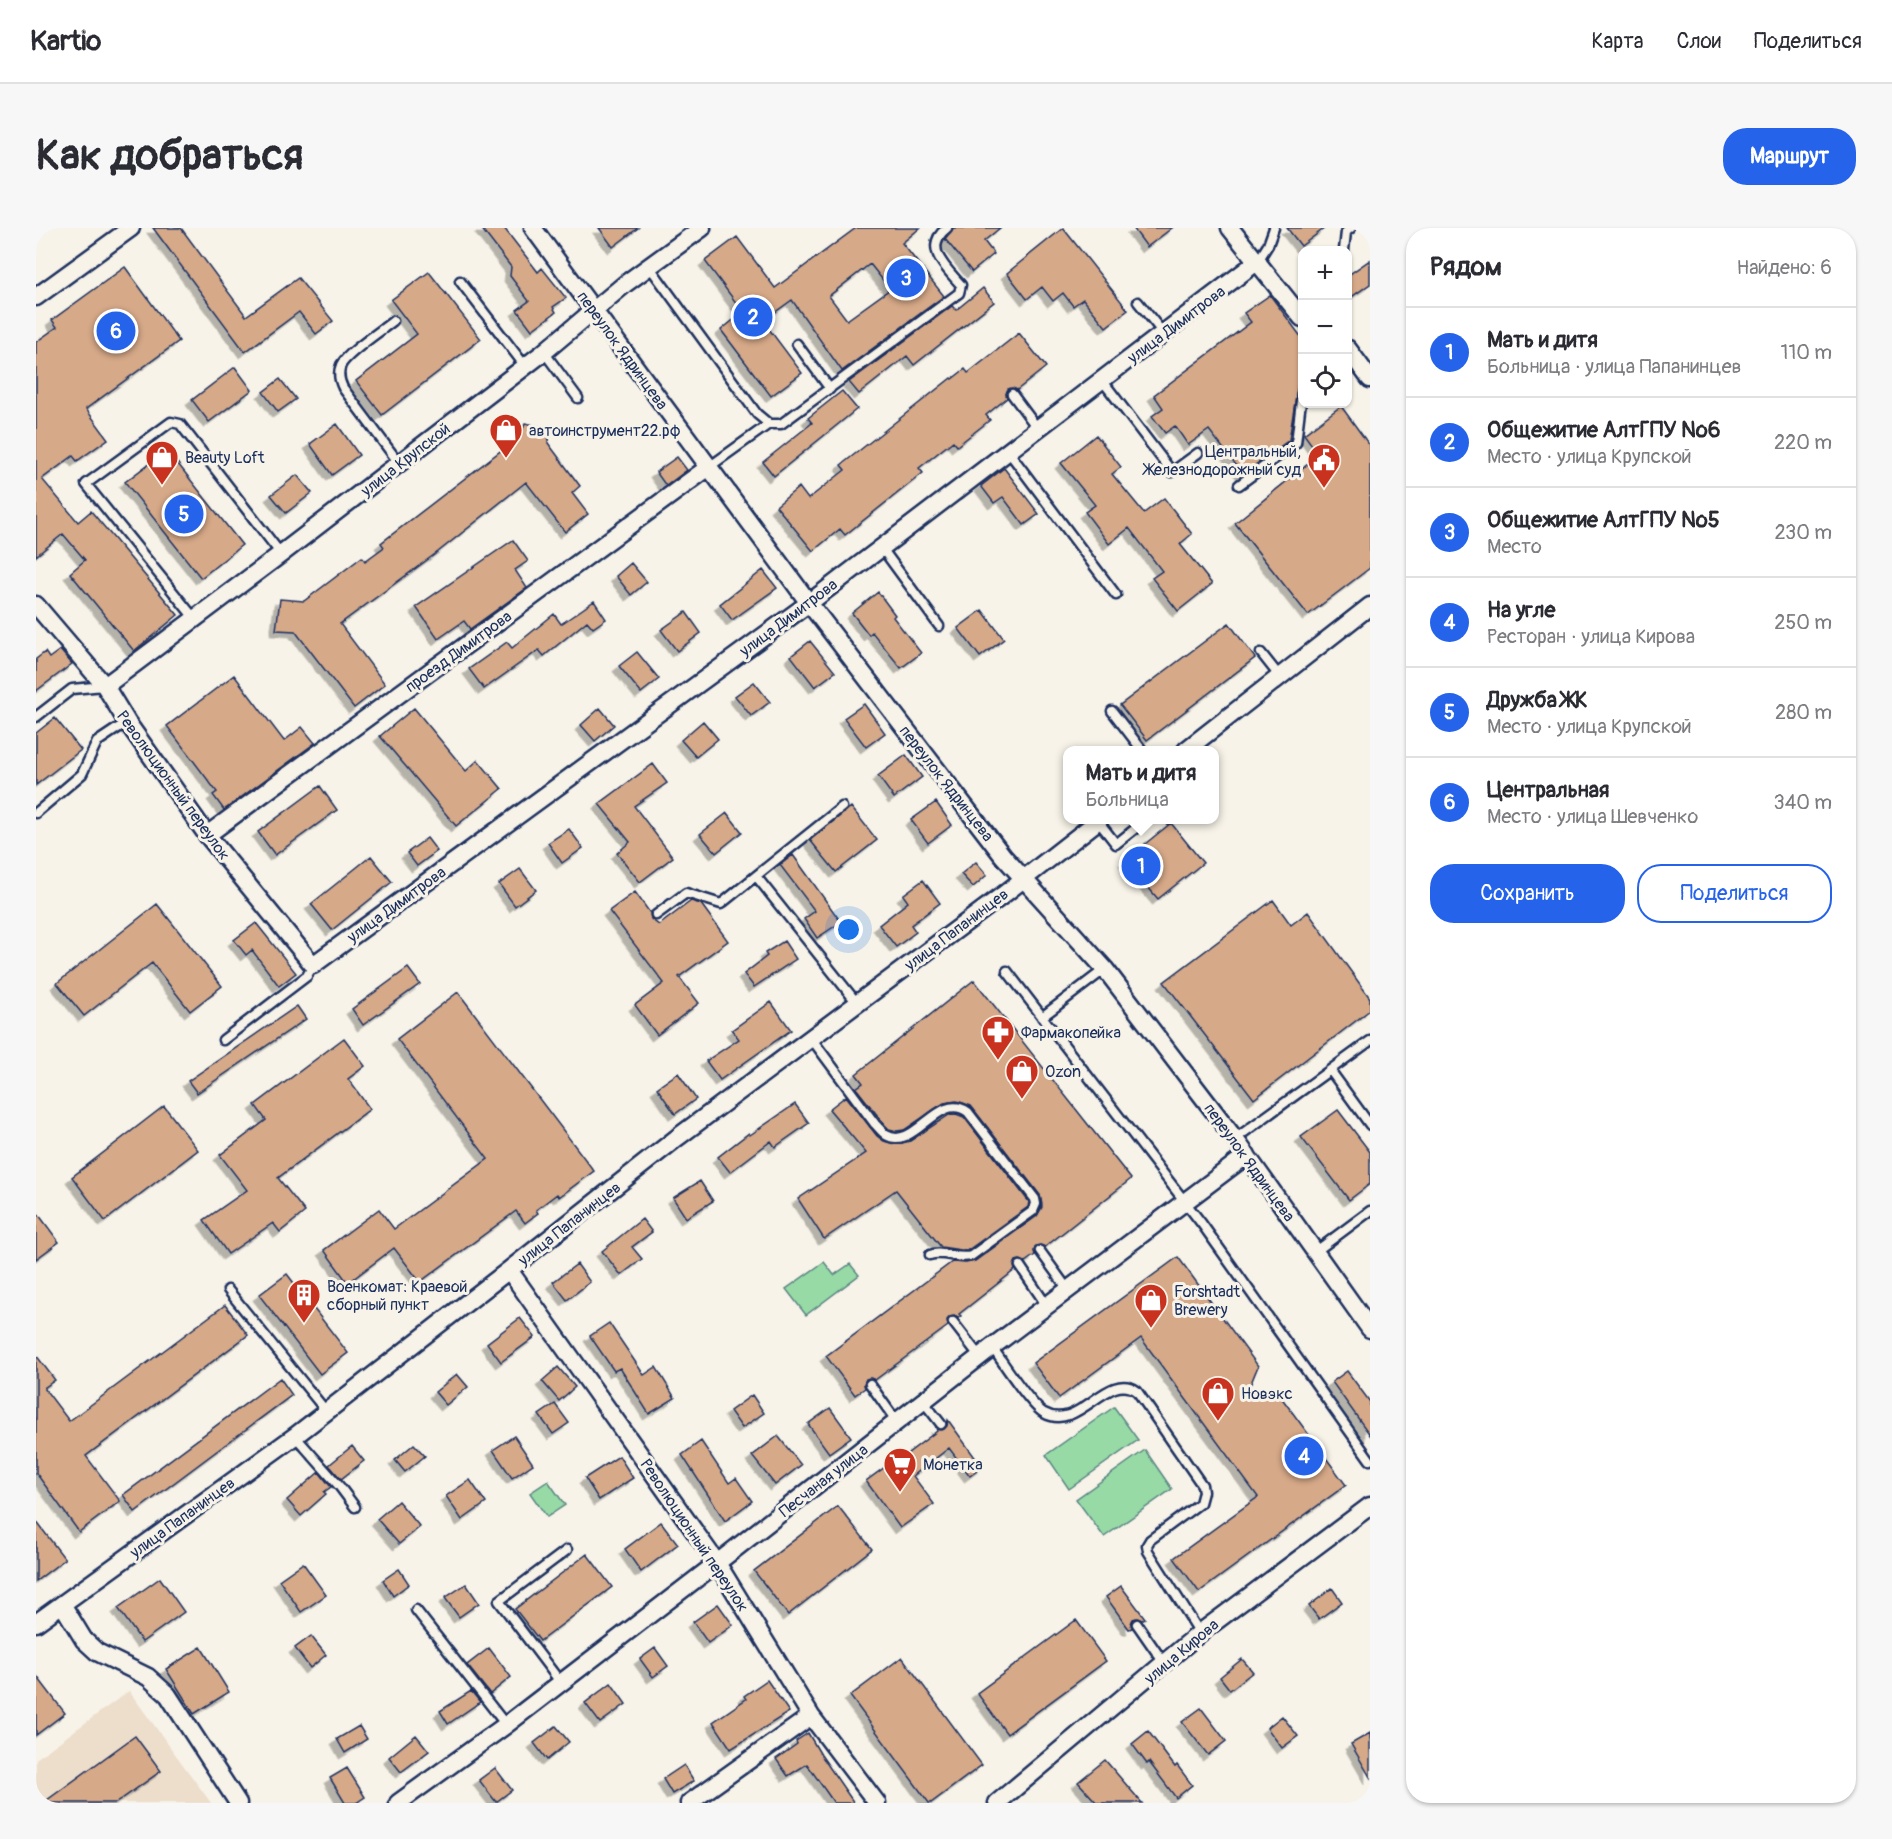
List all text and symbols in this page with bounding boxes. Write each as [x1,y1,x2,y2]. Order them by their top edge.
text: Kartio [30,24,101,59]
text: Карта [1591,28,1643,55]
text: Слои [1676,28,1721,55]
text: Поделиться [1754,28,1862,55]
button: Маршрут [1723,128,1856,185]
text: Как добраться [36,130,303,182]
map controls [1298,246,1352,408]
button: + [1298,246,1352,300]
text: Рядом [1430,251,1502,283]
text: Найдено: 6 [1737,255,1832,280]
pin: 3 [886,256,926,300]
street label: улица Димитрова [1123,282,1229,369]
street label: переулок Ядринцева [572,287,672,414]
pin: 2 [734,294,772,340]
button: − [1298,300,1352,354]
pin: 6 [96,308,136,354]
text: Мать и дитя [1487,326,1598,354]
text: 1 [1446,340,1453,365]
text: 110 m [1781,340,1832,365]
button: locate [1298,354,1352,408]
text: Больница · улица Папанинцев [1487,354,1741,379]
shop icon: автоинструмент22.рф [488,412,524,459]
text: Общежитие АлтГПУ №6 [1487,416,1721,444]
street label: улица Крупской [356,419,454,501]
place label: автоинструмент22.рф [529,421,681,441]
text: 2 [1444,430,1455,455]
text: 220 m [1774,430,1832,455]
shop icon: Beauty Loft [144,439,180,486]
place label: Центральный, Железнодорожный суд [1141,442,1301,480]
public building icon: Центральный, Железнодорожный суд [1306,442,1342,489]
text: Место · улица Крупской [1487,444,1692,469]
place label: Beauty Loft [185,448,265,468]
pin: 5 [164,492,204,536]
text: Общежитие АлтГПУ №5 [1487,506,1720,534]
text: 3 [1444,520,1455,545]
text: 230 m [1775,520,1832,545]
text: Место [1487,534,1542,559]
street label: улица Димитрова [735,575,841,662]
text: На угле [1487,596,1555,624]
street label: проезд Димитрова [401,606,516,697]
text: 4 [1444,610,1455,635]
text: 250 m [1774,610,1832,635]
text: Ресторан · улица Кирова [1487,624,1695,649]
text: Дружба ЖК [1487,686,1588,714]
text: 5 [1444,700,1455,725]
text: 280 m [1775,700,1832,725]
street label: Революционный переулок [112,707,234,864]
text: Место · улица Крупской [1487,714,1692,739]
street label: переулок Ядринцева [895,722,998,846]
popup [1063,746,1219,824]
text: Мать и дитя [1086,759,1196,787]
text: Центральная [1487,776,1609,804]
text: Больница [1086,787,1169,812]
text: 6 [1444,790,1455,815]
text: 340 m [1773,790,1832,815]
text: Место · улица Шевченко [1487,804,1698,829]
pin: 1 [1122,844,1160,888]
street label: улица Димитрова [343,862,450,948]
button: Сохранить [1430,864,1625,923]
button: Поделиться [1637,864,1832,923]
street label: улица Папанинцев [900,884,1012,976]
your location [834,915,863,944]
pharmacy icon: Фармакопейка [980,1014,1016,1061]
place label: Фармакопейка [1021,1023,1121,1043]
shop icon: Ozon [1004,1053,1040,1100]
place label: Ozon [1045,1062,1081,1082]
street label: переулок Ядринцева [1199,1099,1299,1226]
street label: улица Папанинцев [513,1177,625,1271]
building icon: Военкомат: Краевой сборный пункт [286,1277,322,1324]
place label: Военкомат: Краевой сборный пункт [327,1277,467,1315]
shop icon: Forshtadt Brewery [1133,1282,1169,1329]
place label: Forshtadt Brewery [1174,1282,1241,1320]
shop icon: Новэкс [1200,1375,1236,1422]
place label: Новэкс [1241,1384,1293,1404]
pin: 4 [1284,1434,1324,1478]
street label: Песчаная улица [775,1440,872,1522]
supermarket icon: Монетка [882,1446,918,1493]
street label: Революционный переулок [636,1455,753,1616]
place label: Монетка [923,1455,983,1475]
street label: улица Папанинцев [125,1473,239,1563]
street label: улица Кирова [1140,1615,1223,1689]

